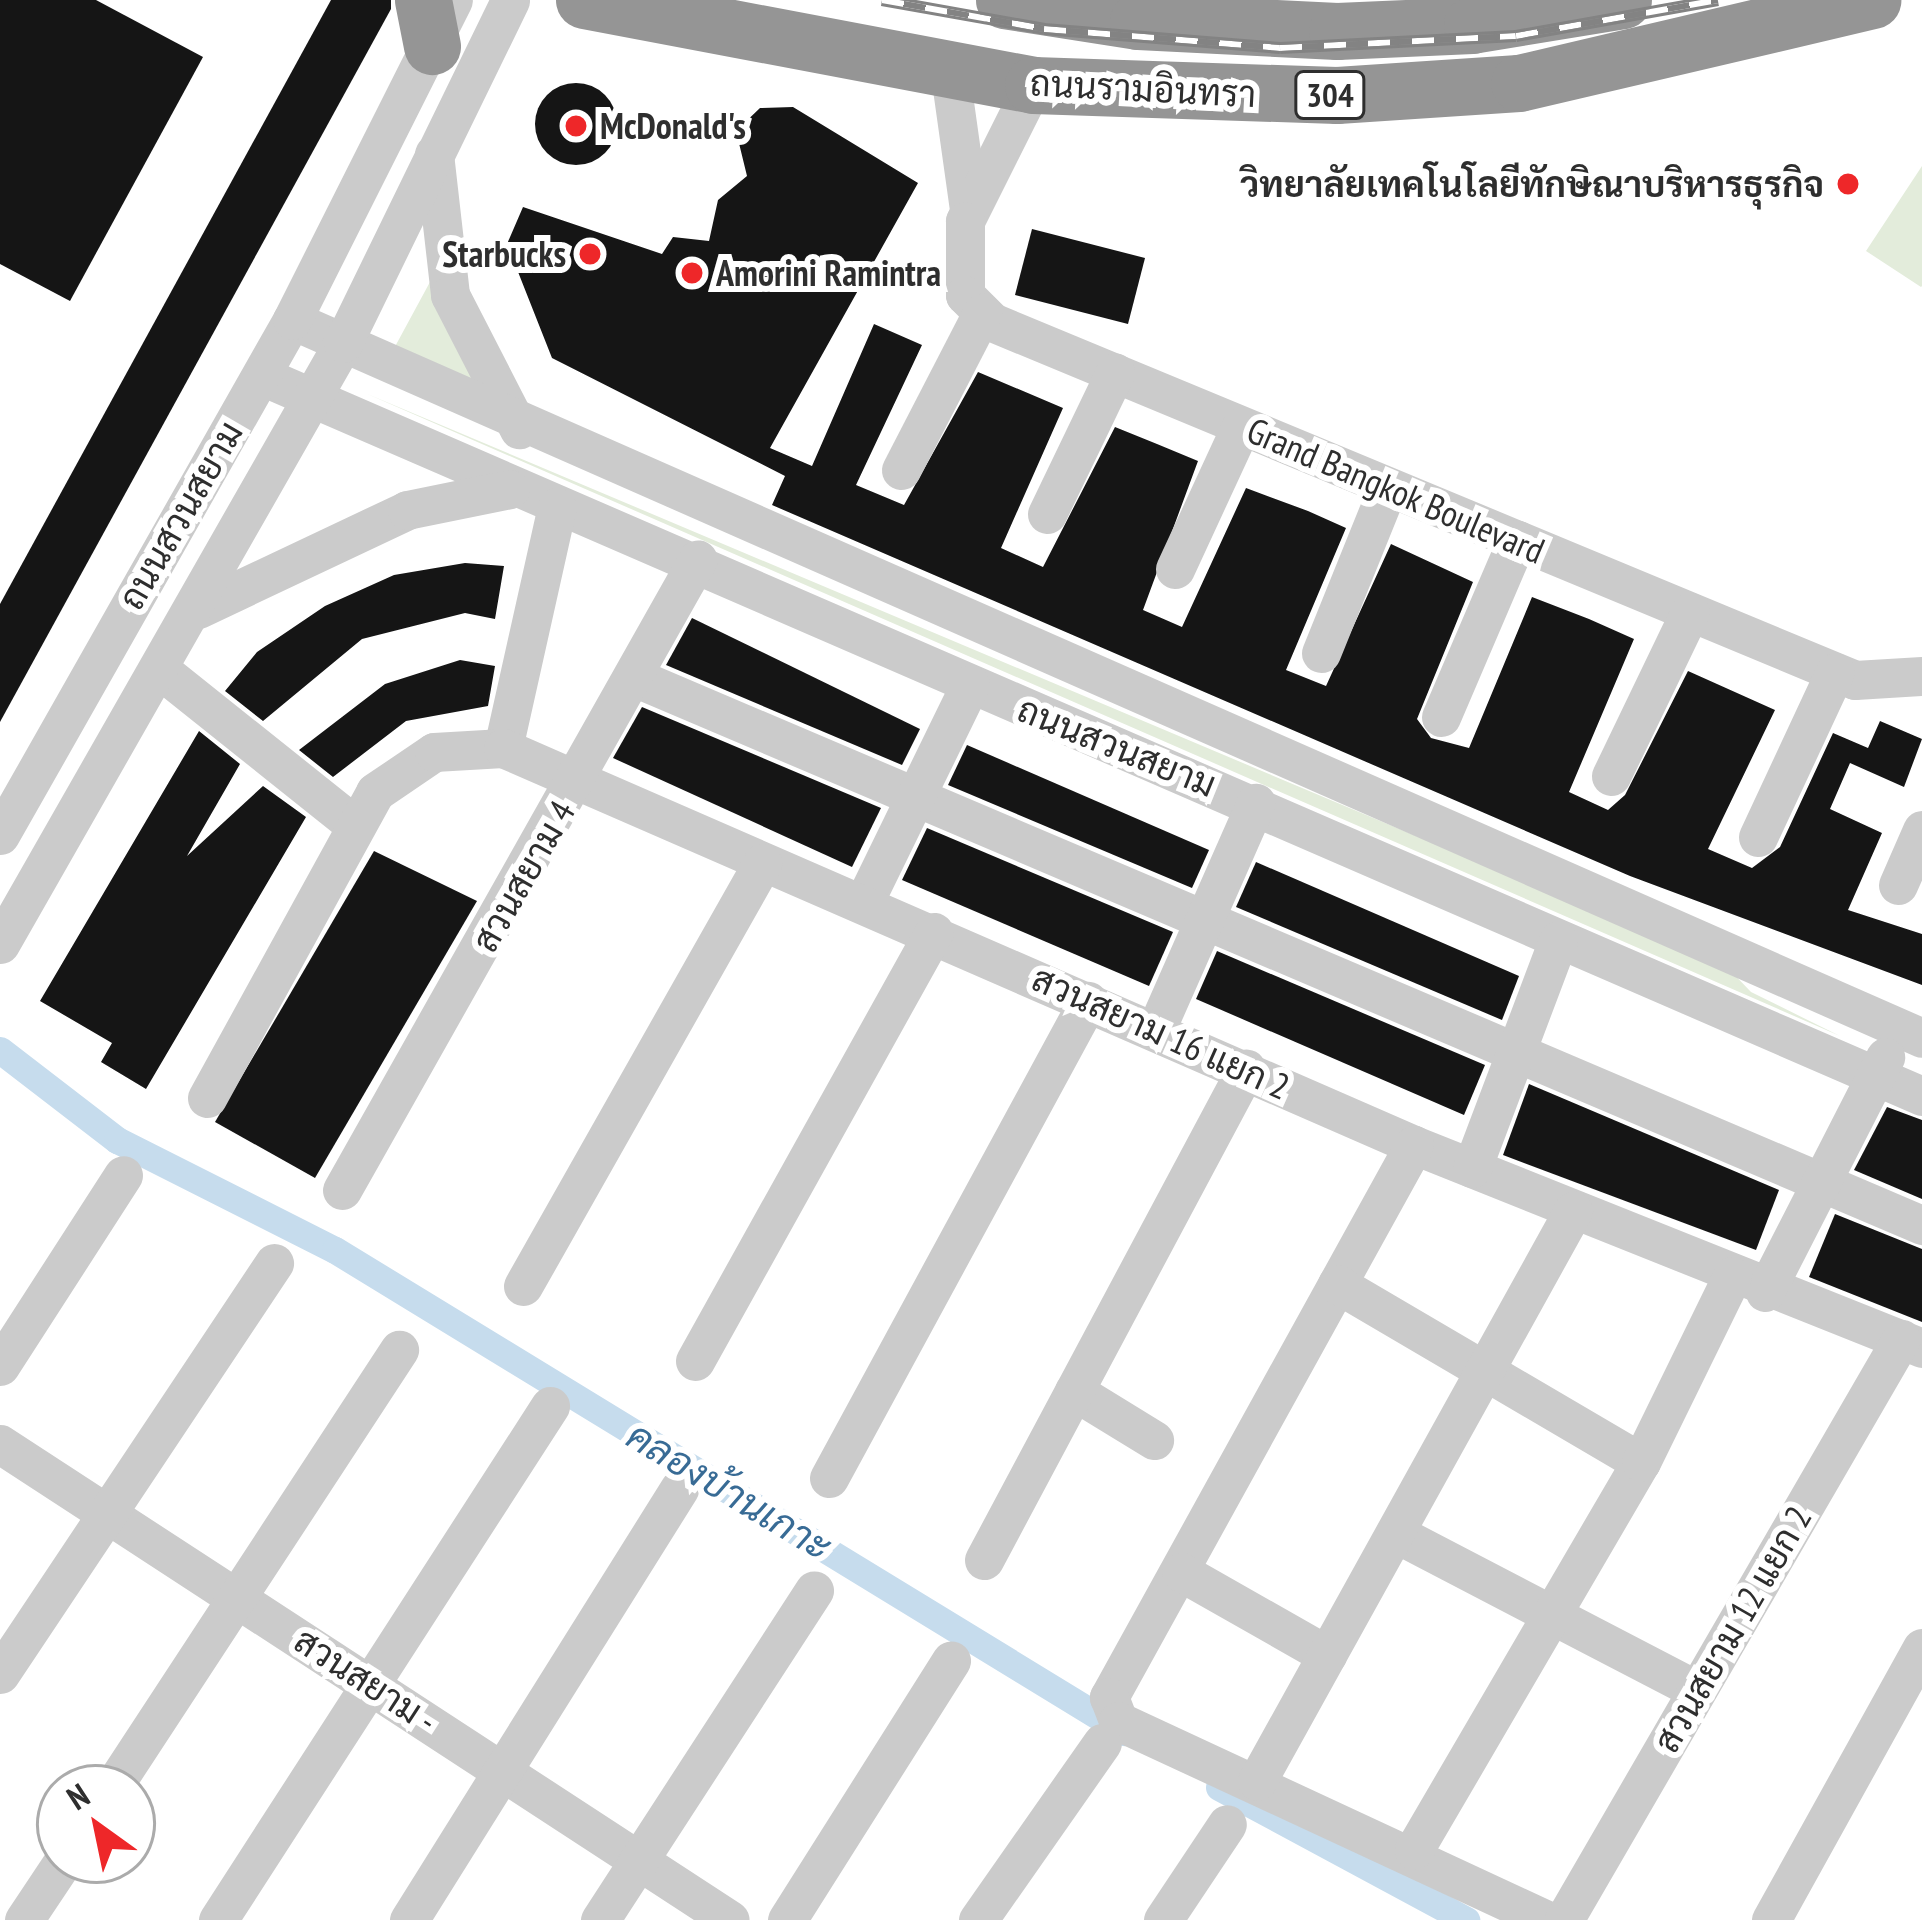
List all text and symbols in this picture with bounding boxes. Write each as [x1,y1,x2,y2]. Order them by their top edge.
street label: ถนนรามอินทรา [1029,61,1257,115]
road number: 304 [1294,68,1366,122]
place label: McDonald's [600,104,746,148]
marker: McDonald's [563,113,589,139]
place label: วิทยาลัยเทคโนโลยีทักษิณาบริหารธุรกิจ [1240,162,1824,206]
marker: วิทยาลัยเทคโนโลยีทักษิณาบริหารธุรกิจ [1835,171,1861,197]
place label: Starbucks [442,232,566,276]
marker: Starbucks [577,241,603,267]
place label: Amorini Ramintra [716,251,941,295]
marker: Amorini Ramintra [679,260,705,286]
street label: Grand Bangkok Boulevard [1241,408,1551,572]
street label: ถนนสวนสยาม [109,413,251,617]
street label: ถนนสวนสยาม [1012,687,1222,805]
street label: สวนสยาม 4 [463,793,583,959]
street label: สวนสยาม 16 แยก 2 [1026,956,1296,1108]
water label: คลองบ้านเกาะ [618,1412,840,1570]
street label: สวนสยาม 12 แยก 2 [1644,1498,1820,1760]
street label: สวนสยาม - [287,1618,445,1742]
north arrow [36,1764,156,1884]
text: N [59,1773,97,1819]

